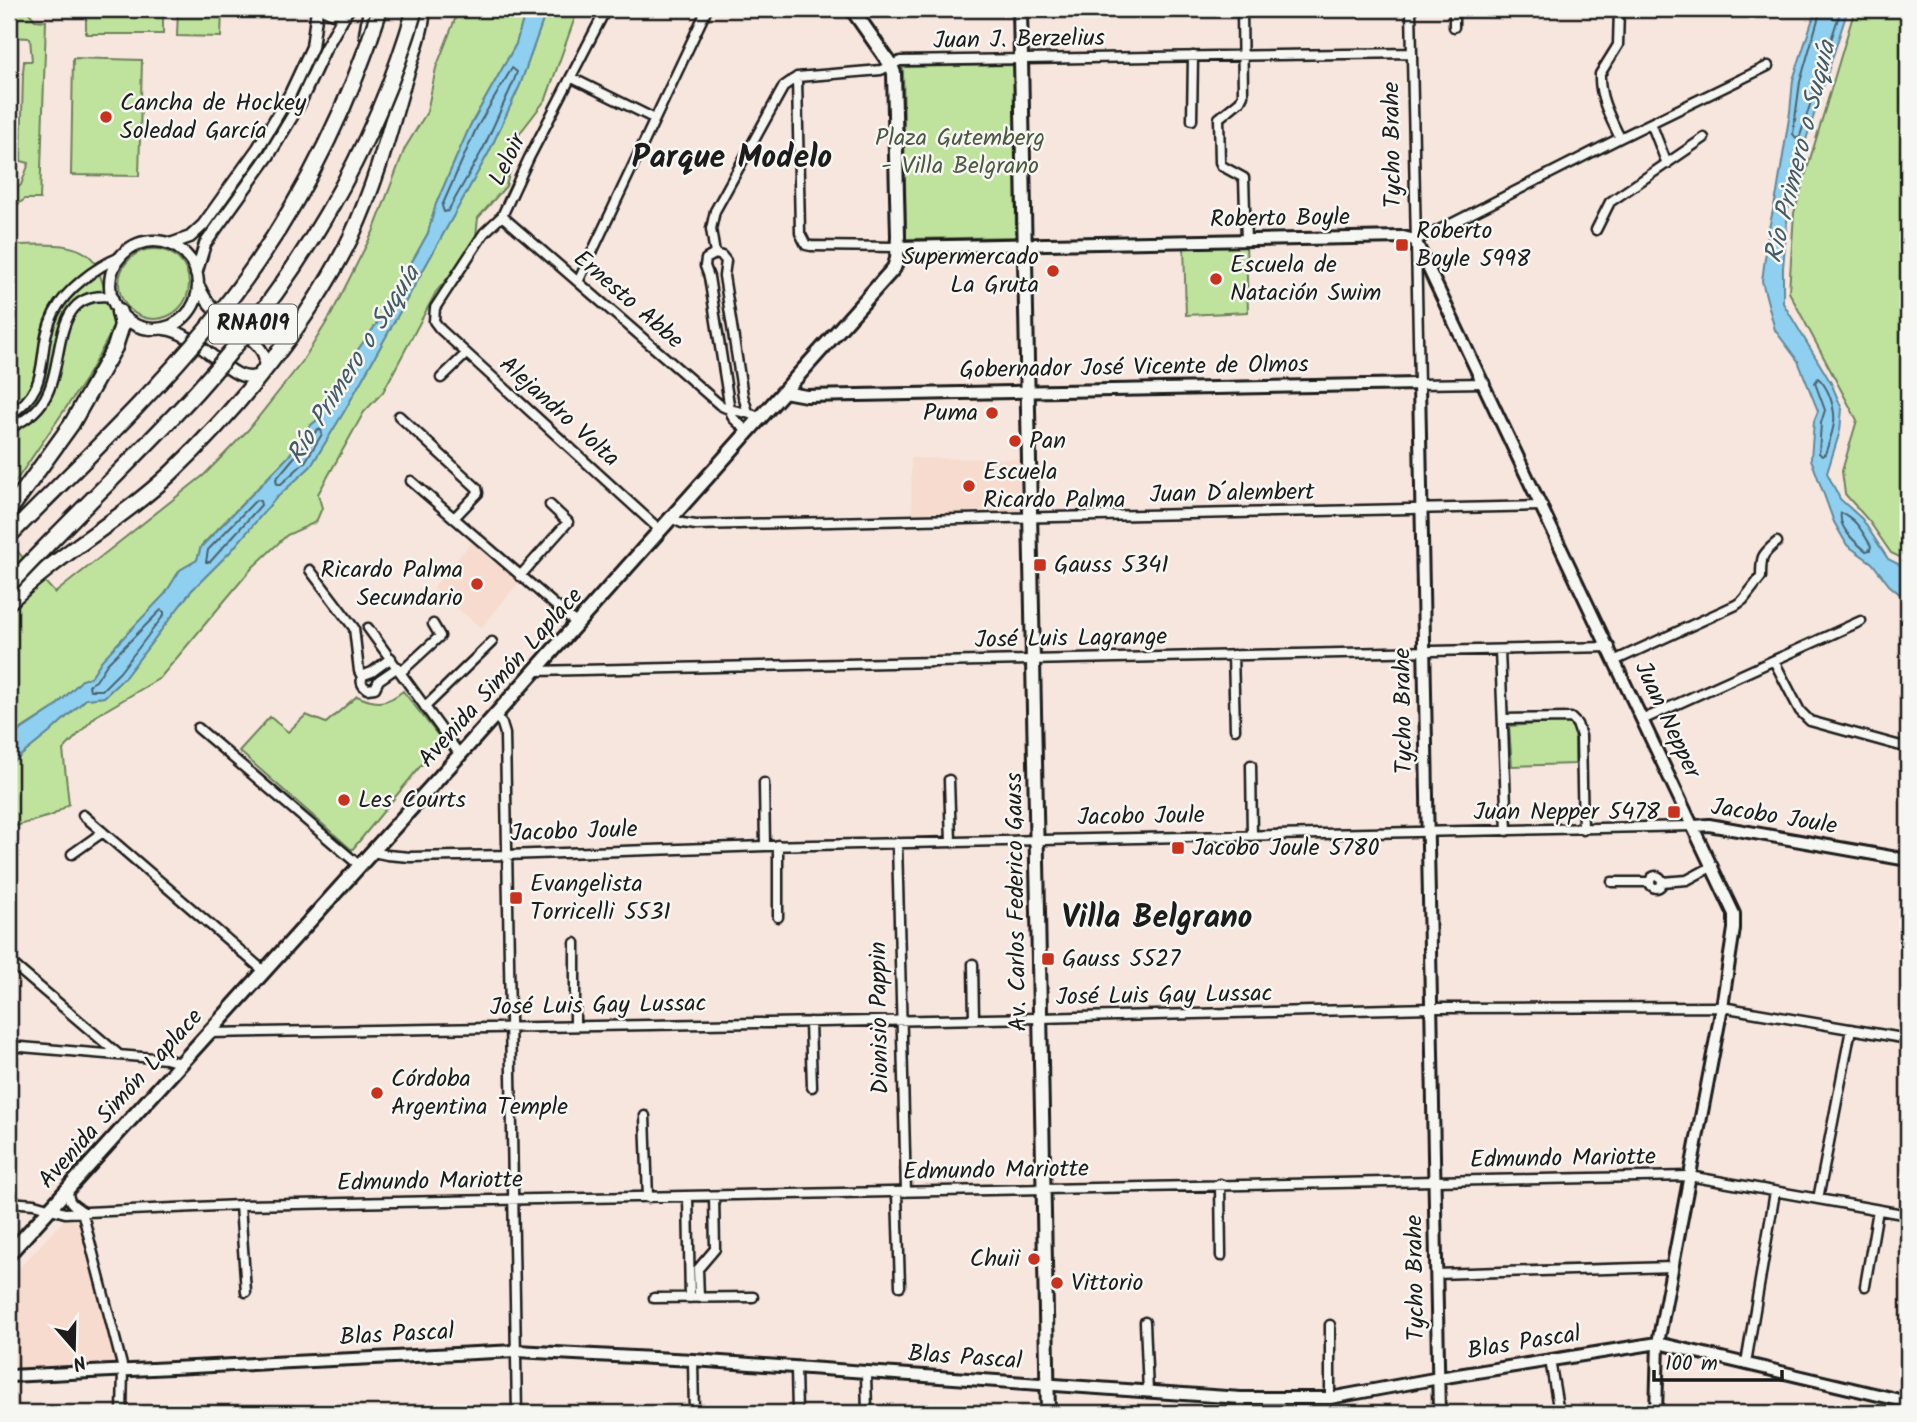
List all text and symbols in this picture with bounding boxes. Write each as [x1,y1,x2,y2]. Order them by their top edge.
street label: Juan J. Berzelius [933,19,1105,61]
water label: Río Primero o Suquía [1753,35,1849,267]
street label: Tycho Brahe [1372,81,1414,208]
place label: Cancha de Hockey Soledad García [120,84,307,151]
marker: Cancha de Hockey Soledad García [98,109,114,125]
park label: Plaza Gutemberg - Villa Belgrano [875,119,1045,186]
street label: Leloir [479,125,538,193]
district label: Parque Modelo [632,133,832,184]
street label: Roberto Boyle [1210,198,1351,240]
place label: Roberto Boyle 5998 [1416,212,1531,279]
marker: Roberto Boyle 5998 [1394,237,1410,253]
place label: Supermercado La Gruta [902,238,1039,305]
street label: Ernesto Abbe [564,241,692,360]
place label: Escuela de Natación Swim [1230,246,1381,313]
water label: Río Primero o Suquía [276,256,433,473]
marker: Supermercado La Gruta [1045,263,1061,279]
marker: Escuela de Natación Swim [1208,271,1224,287]
road number: RNA019 [209,304,297,344]
street label: Gobernador José Vicente de Olmos [959,345,1309,391]
street label: Alejandro Volta [490,347,628,477]
place label: Puma [923,394,978,433]
marker: Puma [984,405,1000,421]
place label: Pan [1029,422,1066,461]
marker: Pan [1007,433,1023,449]
place label: Escuela Ricardo Palma [983,453,1126,520]
street label: Juan D´alembert [1149,473,1315,515]
marker: Escuela Ricardo Palma [961,478,977,494]
place label: Gauss 5341 [1054,546,1169,585]
place label: Ricardo Palma Secundario [320,551,463,618]
marker: Gauss 5341 [1032,557,1048,573]
marker: Ricardo Palma Secundario [469,576,485,592]
street label: Avenida Simón Laplace [409,579,593,777]
street label: José Luis Lagrange [974,618,1168,660]
street label: Tycho Brahe [1383,647,1425,774]
street label: Juan Nepper [1623,655,1712,787]
street label: Av. Carlos Federico Gauss [995,772,1039,1032]
place label: Les Courts [358,781,466,820]
street label: Jacobo Joule [1708,788,1840,846]
marker: Les Courts [336,792,352,808]
place label: Juan Nepper 5478 [1474,793,1661,832]
street label: Jacobo Joule [1077,796,1205,838]
marker: Juan Nepper 5478 [1666,804,1682,820]
street label: Jacobo Joule [510,810,639,854]
place label: Jacobo Joule 5780 [1192,829,1380,868]
marker: Jacobo Joule 5780 [1170,840,1186,856]
place label: Evangelista Torricelli 5531 [530,865,671,932]
marker: Evangelista Torricelli 5531 [508,890,524,906]
district label: Villa Belgrano [1062,893,1252,944]
place label: Gauss 5527 [1062,940,1181,979]
street label: Dionisio Pappin [859,941,901,1095]
marker: Gauss 5527 [1040,951,1056,967]
street label: José Luis Gay Lussac [1055,975,1273,1017]
street label: José Luis Gay Lussac [489,985,707,1027]
street label: Avenida Simón Laplace [29,1000,213,1198]
place label: Córdoba Argentina Temple [391,1060,568,1127]
marker: Córdoba Argentina Temple [369,1085,385,1101]
street label: Edmundo Mariotte [1470,1138,1657,1180]
street label: Edmundo Mariotte [903,1150,1090,1192]
street label: Edmundo Mariotte [337,1161,524,1203]
street label: Tycho Brahe [1395,1214,1437,1341]
place label: Chuii [970,1240,1021,1279]
marker: Chuii [1026,1251,1042,1267]
place label: Vittorio [1071,1264,1144,1303]
marker: Vittorio [1049,1275,1065,1291]
street label: Blas Pascal [339,1313,455,1357]
north arrow [38,1314,108,1384]
street label: Blas Pascal [1464,1315,1584,1371]
street label: Blas Pascal [906,1335,1024,1381]
scale bar [1654,1338,1782,1382]
text: N [68,1346,90,1378]
text: 100 m [1665,1348,1718,1381]

